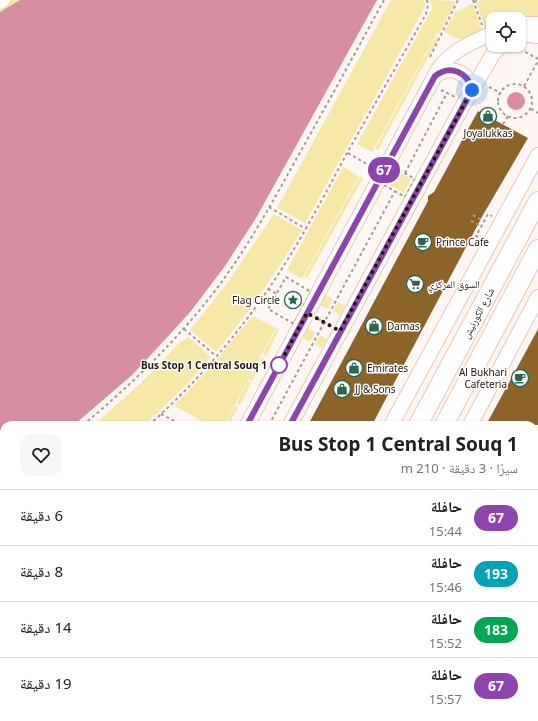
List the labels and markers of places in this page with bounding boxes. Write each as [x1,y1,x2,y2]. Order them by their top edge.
shop icon: Joyalukkas [478,106,498,126]
place label: Joyalukkas [462,126,513,140]
cafe icon: Prince Cafe [413,232,433,252]
place label: Prince Cafe [436,235,489,249]
supermarket icon: السوق المركزي [405,274,425,294]
place label: السوق المركزي [428,277,480,293]
place icon: Flag Circle [283,290,303,310]
place label: Flag Circle [232,293,280,307]
shop icon: Damas [364,316,384,336]
place label: Damas [387,319,420,333]
marker: Bus Stop 1 Central Souq 1 [270,356,288,374]
place label: Bus Stop 1 Central Souq 1 [141,358,267,372]
shop icon: Emirates [344,358,364,378]
place label: Emirates [367,361,408,375]
place label: Al Bukhari Cafeteria [459,365,507,391]
cafe icon: Al Bukhari Cafeteria [510,368,530,388]
shop icon: JJ & Sons [332,379,352,399]
place label: JJ & Sons [354,382,396,396]

